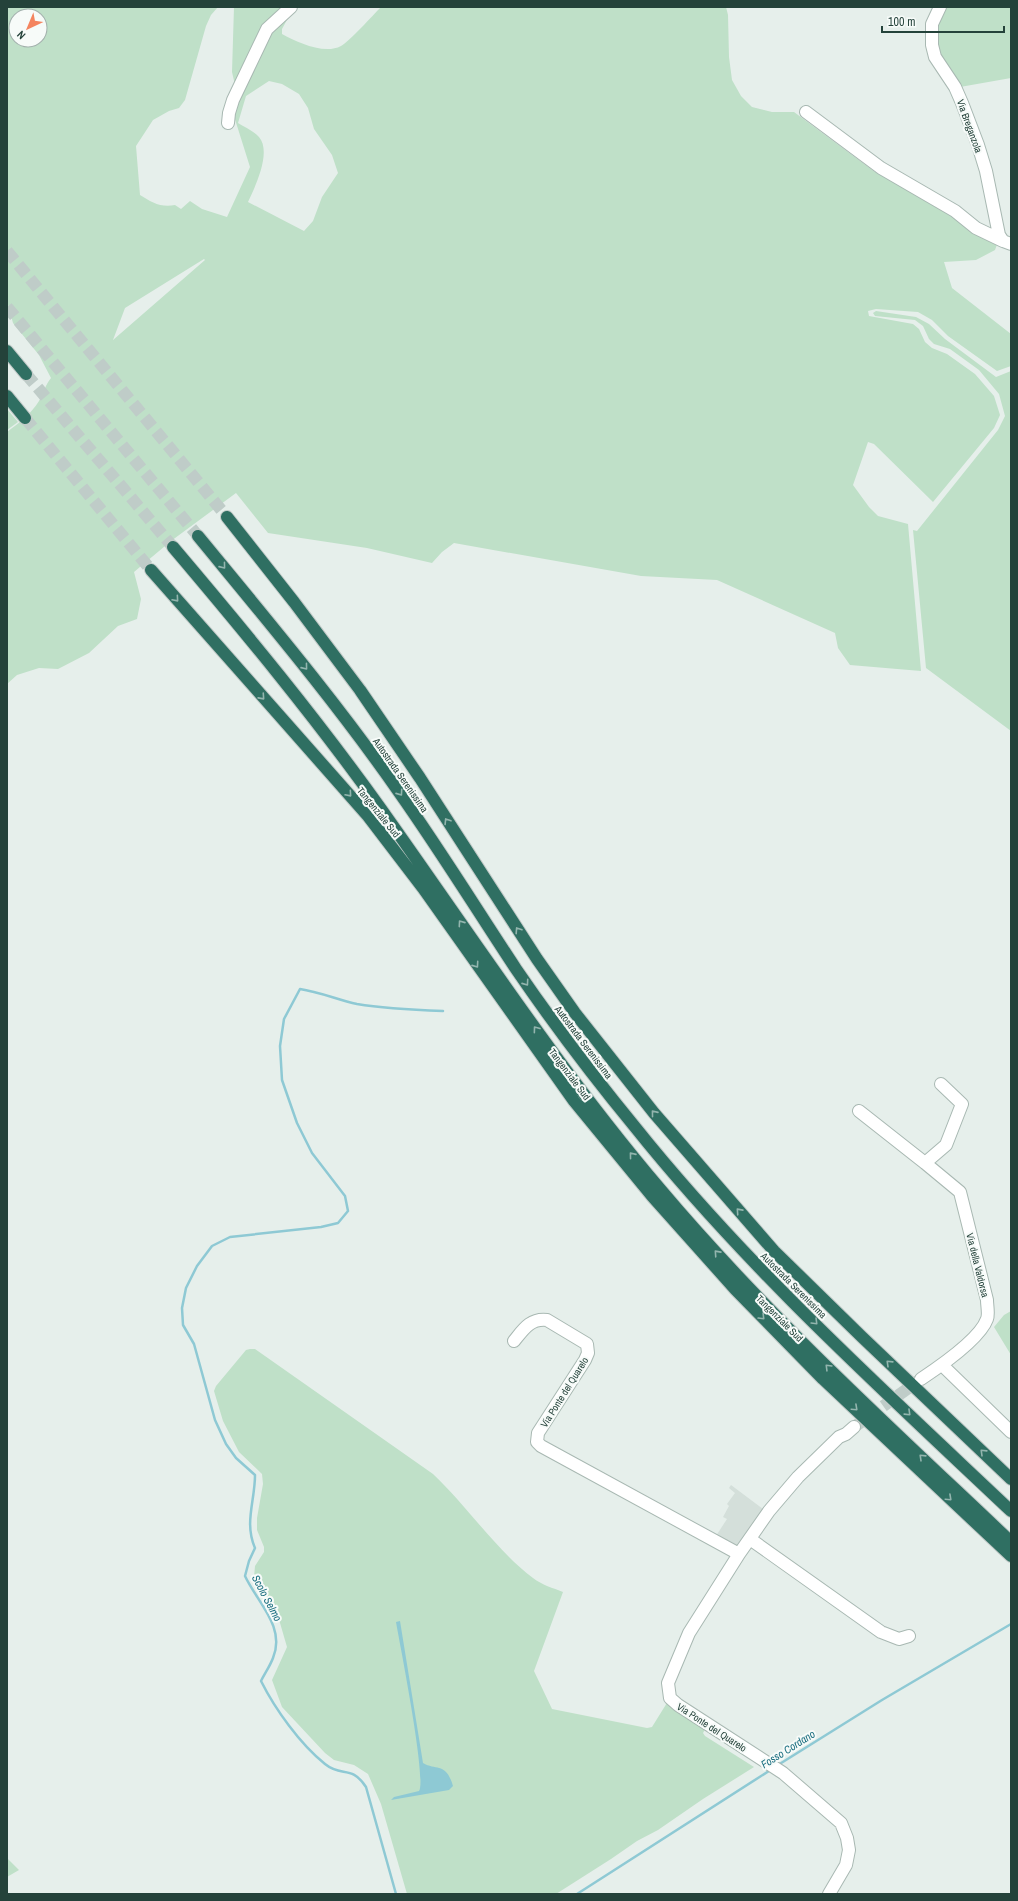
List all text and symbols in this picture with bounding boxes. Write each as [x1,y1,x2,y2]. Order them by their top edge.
north arrow [8,8,48,48]
scale bar [882,8,1004,34]
text: 100 m [888,14,915,30]
text: N [14,28,28,42]
street label: Via Breganzola [954,98,985,155]
one-way arrow [218,561,225,568]
one-way arrow [172,595,179,602]
one-way arrow [300,662,307,669]
one-way arrow [258,692,265,699]
street label: Autostrada Serenissima [369,735,431,815]
street label: Tangenziale Sud [354,784,403,840]
one-way arrow [344,789,351,797]
one-way arrow [395,789,403,796]
one-way arrow [444,818,452,825]
one-way arrow [458,920,466,927]
one-way arrow [515,927,523,934]
one-way arrow [471,961,478,968]
one-way arrow [521,979,529,986]
street label: Autostrada Serenissima [551,1002,616,1082]
one-way arrow [534,1027,541,1034]
street label: Tangenziale Sud [546,1046,593,1103]
one-way arrow [651,1110,658,1118]
one-way arrow [630,1152,637,1159]
one-way arrow [736,1209,743,1216]
street label: Via della Valdorsa [963,1232,992,1299]
street label: Autostrada Serenissima [757,1249,830,1321]
one-way arrow [714,1250,722,1258]
street label: Tangenziale Sud [753,1292,806,1345]
one-way arrow [757,1312,765,1320]
one-way arrow [810,1317,818,1325]
street label: Via Ponte del Quarelo [538,1354,592,1430]
one-way arrow [886,1361,893,1368]
one-way arrow [825,1364,833,1372]
one-way arrow [850,1404,858,1411]
one-way arrow [903,1408,911,1415]
one-way arrow [980,1450,988,1457]
one-way arrow [919,1454,927,1462]
one-way arrow [944,1493,952,1501]
water label: Scolo Selmo [249,1572,285,1624]
street label: Via Ponte del Quarelo [674,1700,749,1755]
water label: Fosso Cordano [758,1727,818,1771]

